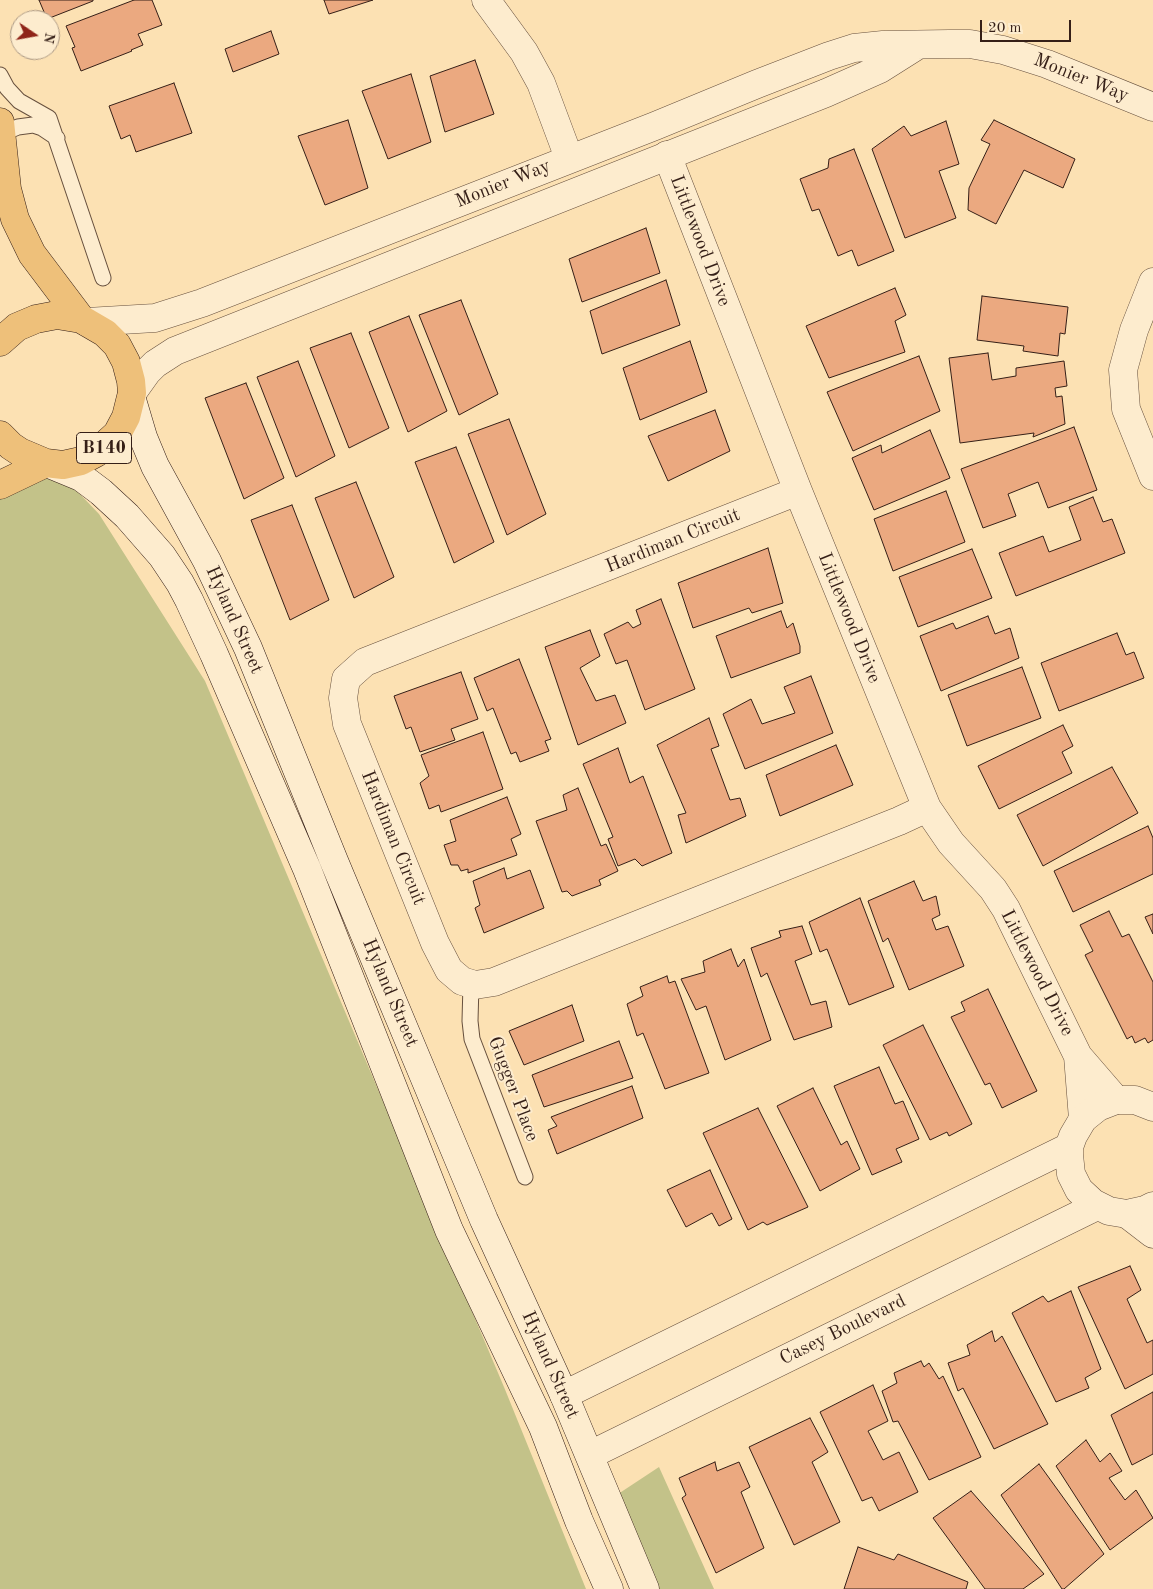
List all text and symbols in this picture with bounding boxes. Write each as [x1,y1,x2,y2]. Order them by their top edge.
north arrow [10,10,60,60]
scale bar [983,10,1074,42]
text: 20 m [988,21,1022,36]
text: N [41,31,57,45]
street label: Monier Way [1030,49,1132,107]
street label: Monier Way [452,155,554,213]
street label: Littlewood Drive [665,172,735,310]
road number: B140 [76,432,132,463]
street label: Hardiman Circuit [602,504,744,578]
street label: Littlewood Drive [812,549,886,687]
street label: Hyland Street [200,563,268,677]
street label: Hardiman Circuit [356,767,430,909]
street label: Littlewood Drive [995,906,1079,1040]
street label: Hyland Street [357,935,423,1051]
street label: Gugger Place [483,1033,543,1145]
street label: Casey Boulevard [776,1290,910,1370]
street label: Hyland Street [516,1308,584,1422]

